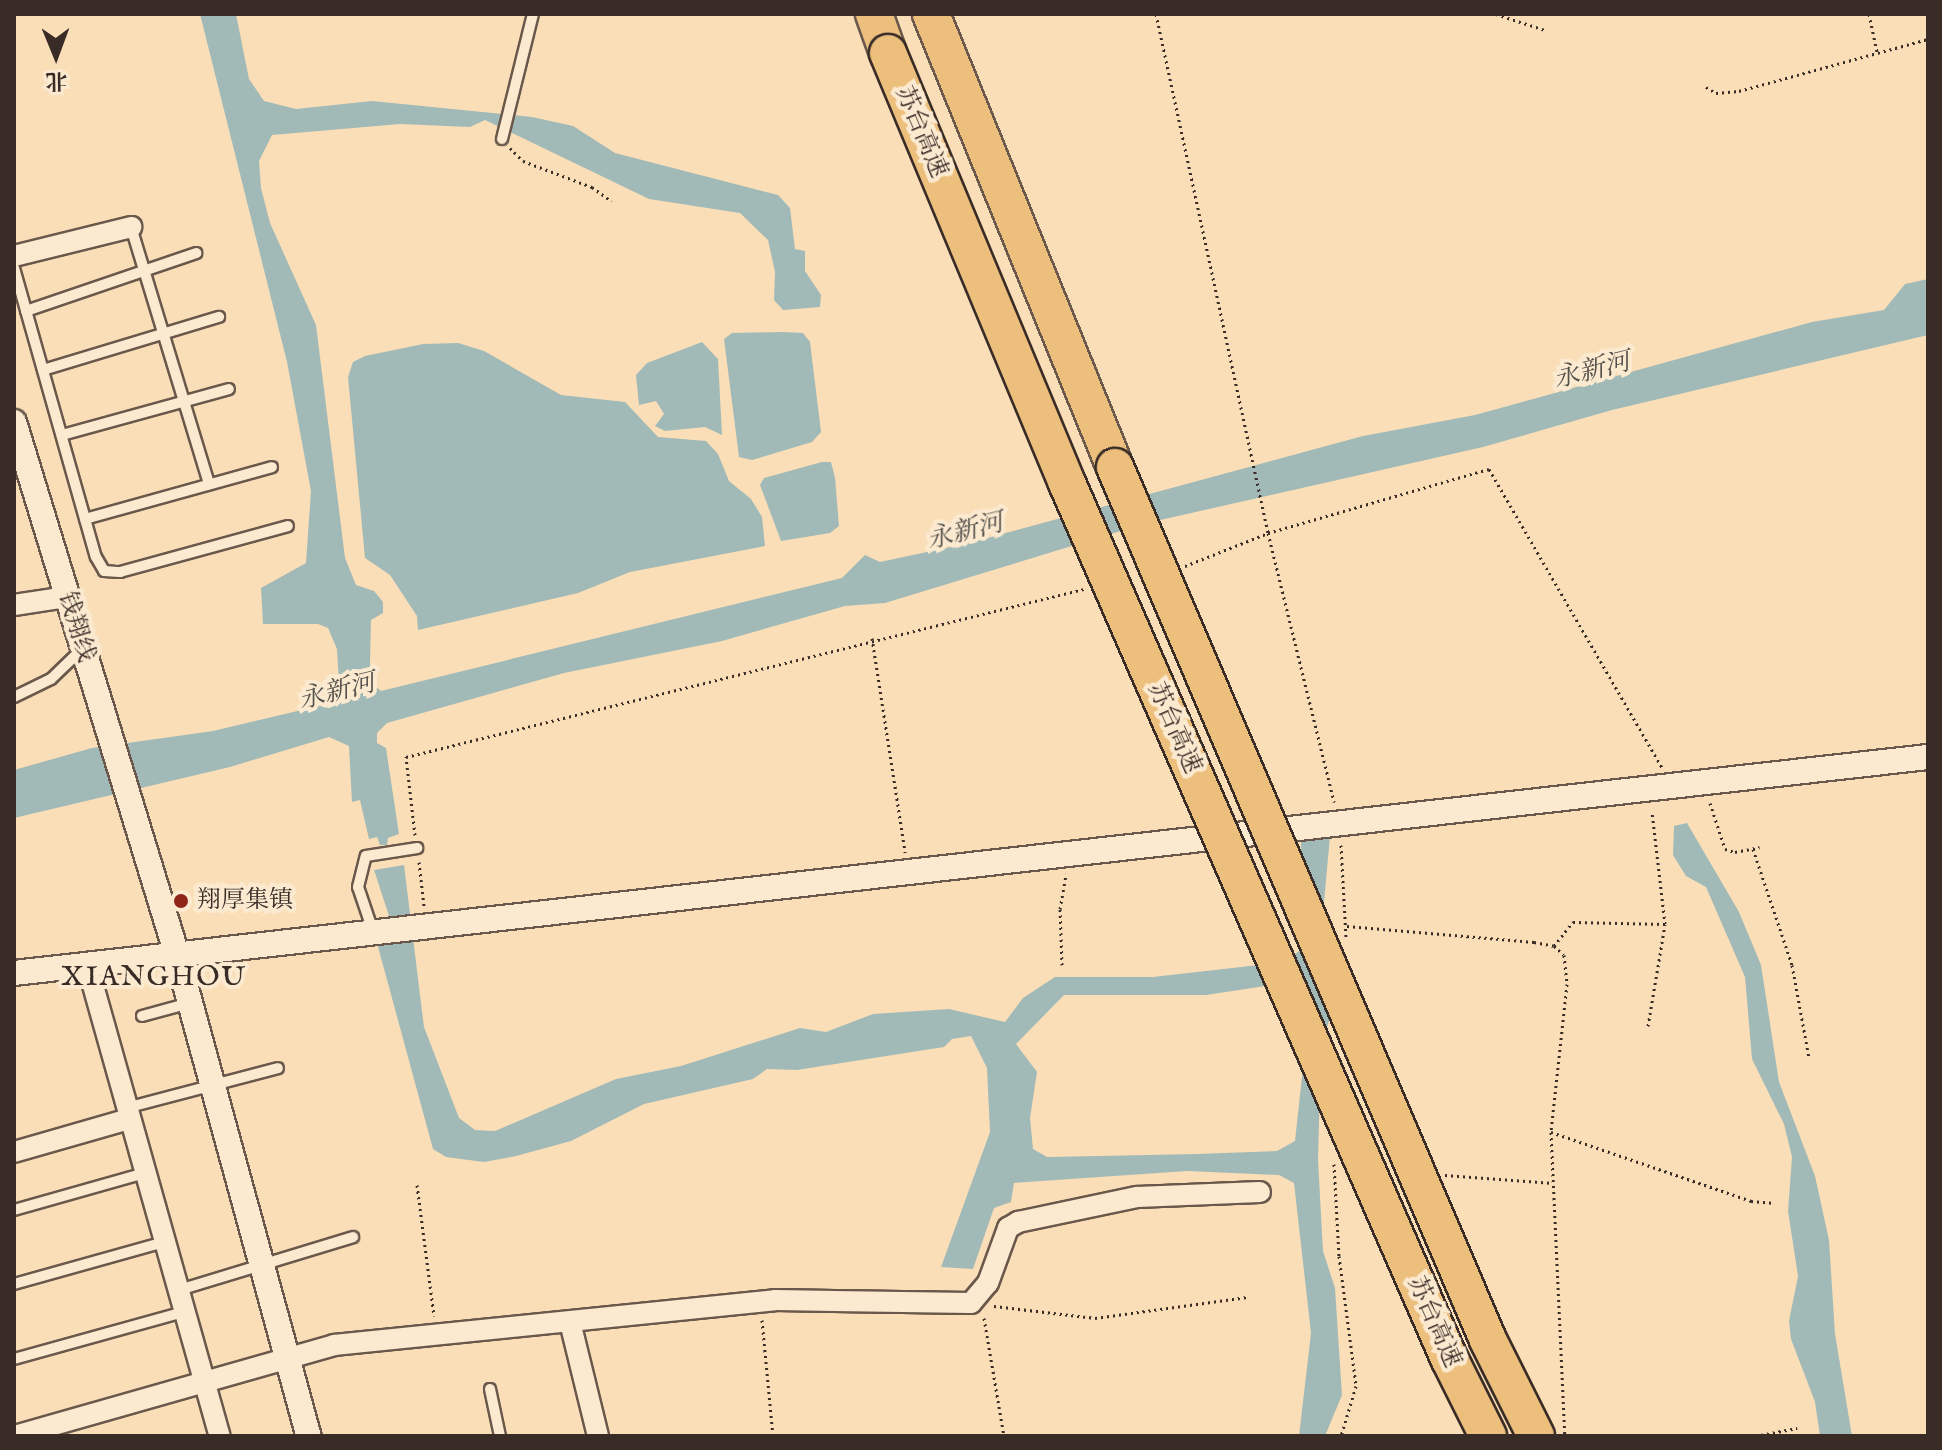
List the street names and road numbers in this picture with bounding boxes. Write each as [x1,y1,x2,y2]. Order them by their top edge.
street label: 苏台高速 [889,82,953,182]
street label: 钱翔线 [52,588,100,666]
street label: 苏台高速 [1141,678,1207,778]
street label: 苏台高速 [1401,1272,1467,1372]

